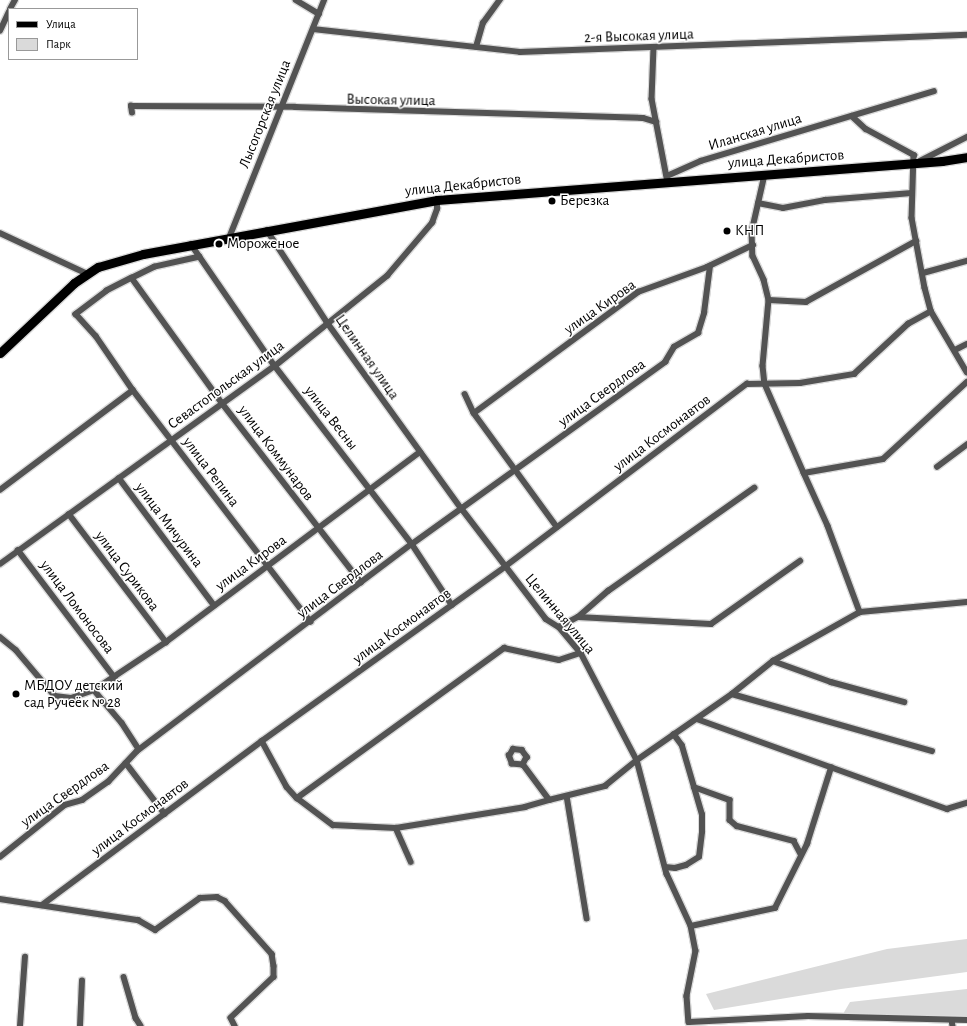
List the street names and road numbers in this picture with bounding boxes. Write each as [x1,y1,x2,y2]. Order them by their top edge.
street label: 2-я Высокая улица [584,25,694,47]
street label: Лысогорская улица [235,57,295,171]
street label: Высокая улица [346,90,436,110]
street label: Иланская улица [706,109,804,155]
street label: улица Декабристов [727,146,845,172]
street label: улица Декабристов [404,170,522,200]
street label: улица Кирова [561,276,639,338]
street label: Целинная улица [331,311,403,403]
street label: Севастопольская улица [164,337,288,433]
street label: улица Свердлова [555,355,649,431]
street label: улица Весны [300,382,362,454]
street label: улица Космонавтов [610,391,714,475]
street label: улица Коммунаров [234,402,318,504]
street label: улица Репина [179,434,243,510]
street label: улица Мичурина [131,479,207,571]
street label: улица Сурикова [91,527,163,615]
street label: улица Кирова [212,531,290,595]
street label: улица Свердлова [293,546,387,622]
street label: улица Ломоносова [36,557,118,657]
street label: Целинная улица [521,570,599,658]
street label: улица Космонавтов [349,584,455,668]
street label: улица Свердлова [18,757,112,831]
street label: улица Космонавтов [88,775,192,859]

